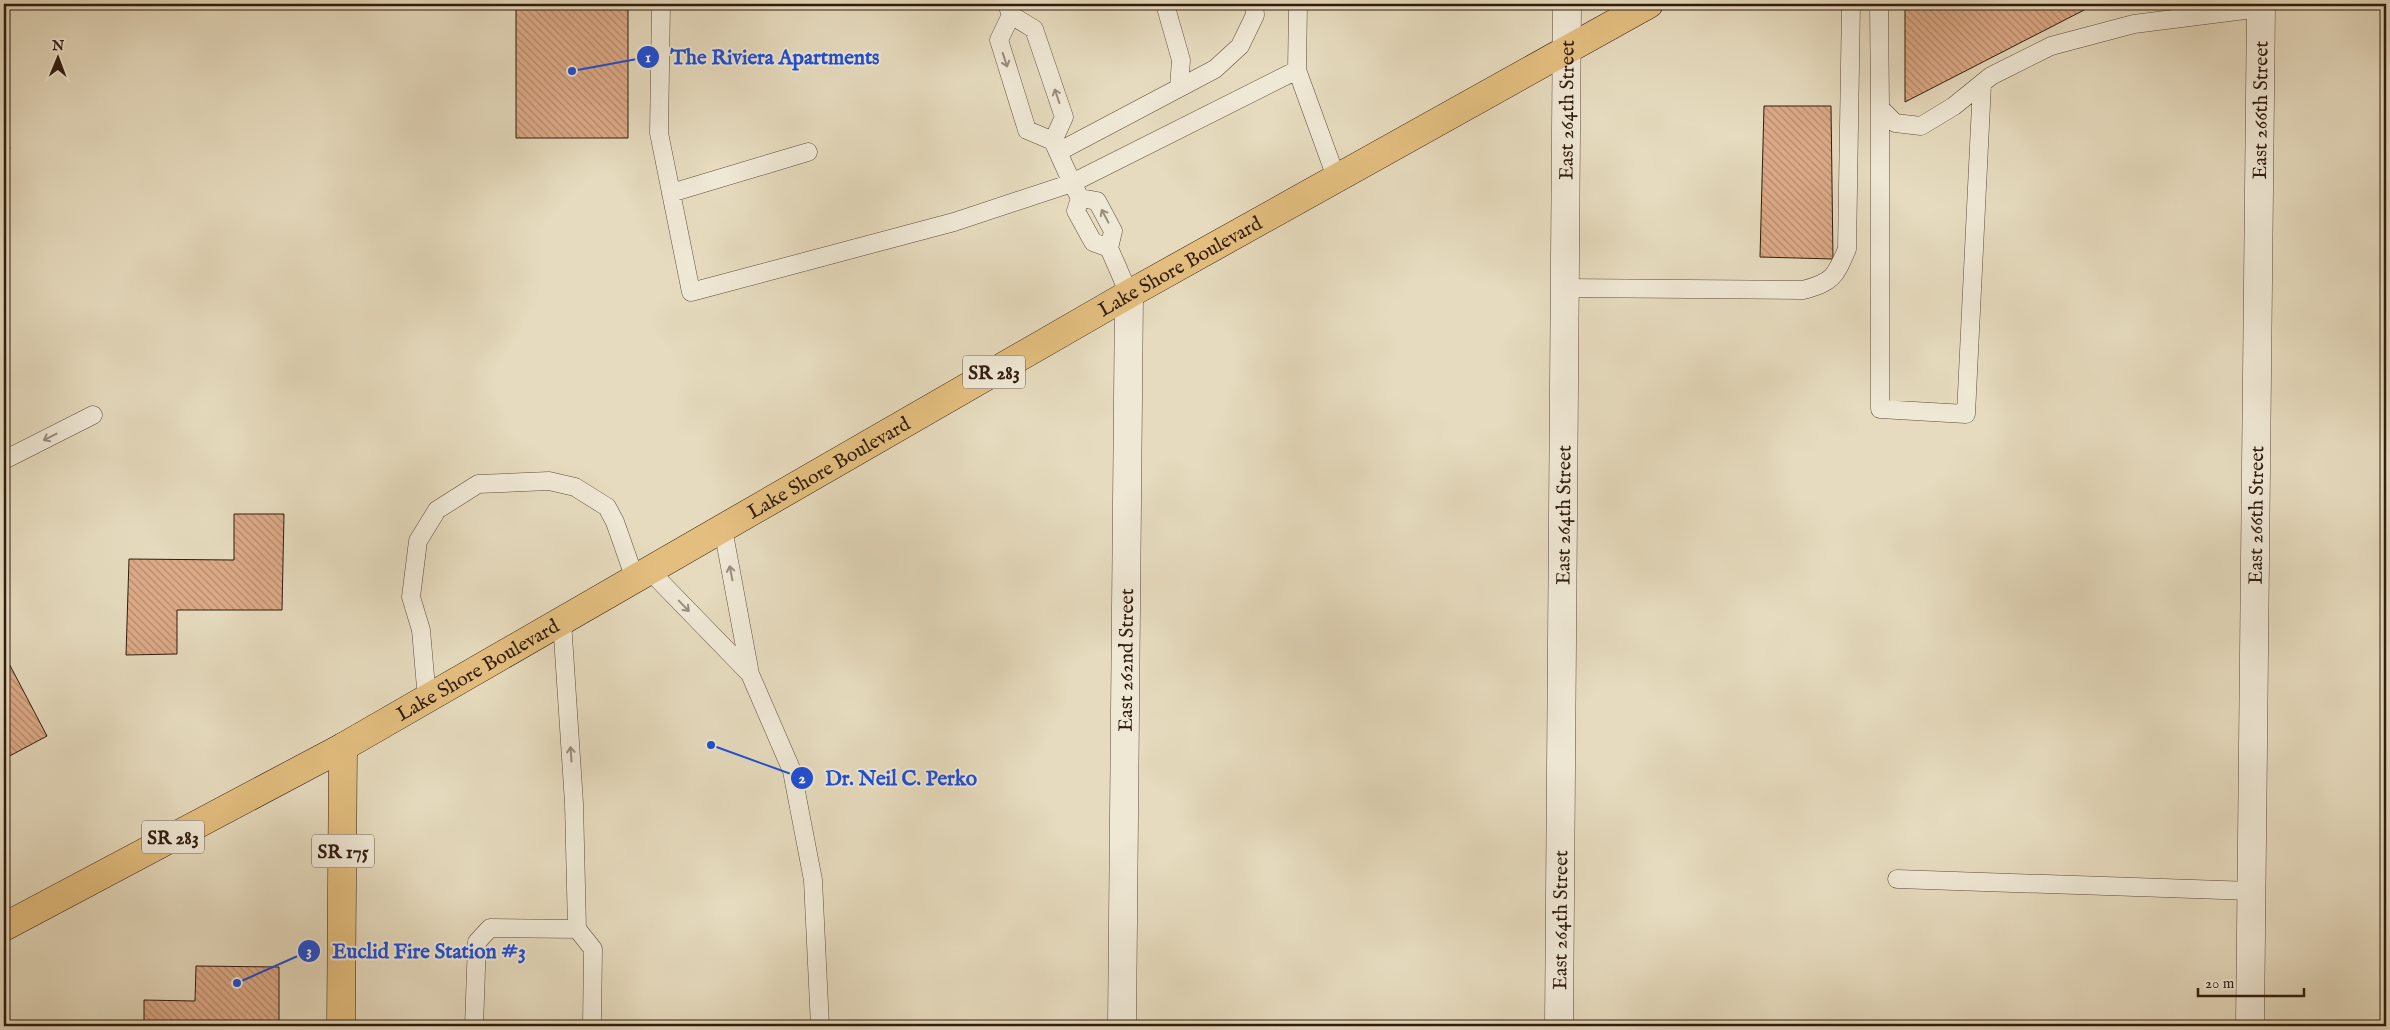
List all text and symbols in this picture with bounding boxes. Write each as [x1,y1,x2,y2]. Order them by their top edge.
north arrow [32,32,82,82]
text: N [51,37,64,55]
callout: The Riviera Apartments [636,39,890,75]
street label: East 264th Street [1555,40,1581,180]
street label: East 266th Street [2248,40,2275,180]
text: The Riviera Apartments [669,45,880,72]
text: 1 [645,48,651,67]
one-way arrow [1001,52,1011,68]
one-way arrow [1052,89,1061,104]
one-way arrow [1100,209,1109,224]
street label: Lake Shore Boulevard [1094,211,1267,323]
road number: SR 283 [963,356,1025,388]
street label: Lake Shore Boulevard [743,412,915,525]
one-way arrow [42,432,57,442]
street label: East 264th Street [1551,445,1578,585]
street label: East 266th Street [2244,445,2270,585]
one-way arrow [726,566,736,582]
street label: East 262nd Street [1114,588,1140,732]
one-way arrow [678,599,690,612]
street label: Lake Shore Boulevard [392,614,564,728]
one-way arrow [566,747,575,763]
callout: Dr. Neil C. Perko [789,760,987,796]
text: Dr. Neil C. Perko [825,766,978,793]
text: 2 [798,769,806,788]
road number: SR 283 [142,820,204,854]
road number: SR 175 [312,834,374,868]
street label: East 264th Street [1548,850,1574,990]
callout: Euclid Fire Station #3 [297,933,536,969]
text: Euclid Fire Station #3 [332,939,526,966]
text: 3 [306,942,312,961]
scale bar [2198,965,2304,997]
text: 20 m [2205,974,2235,993]

